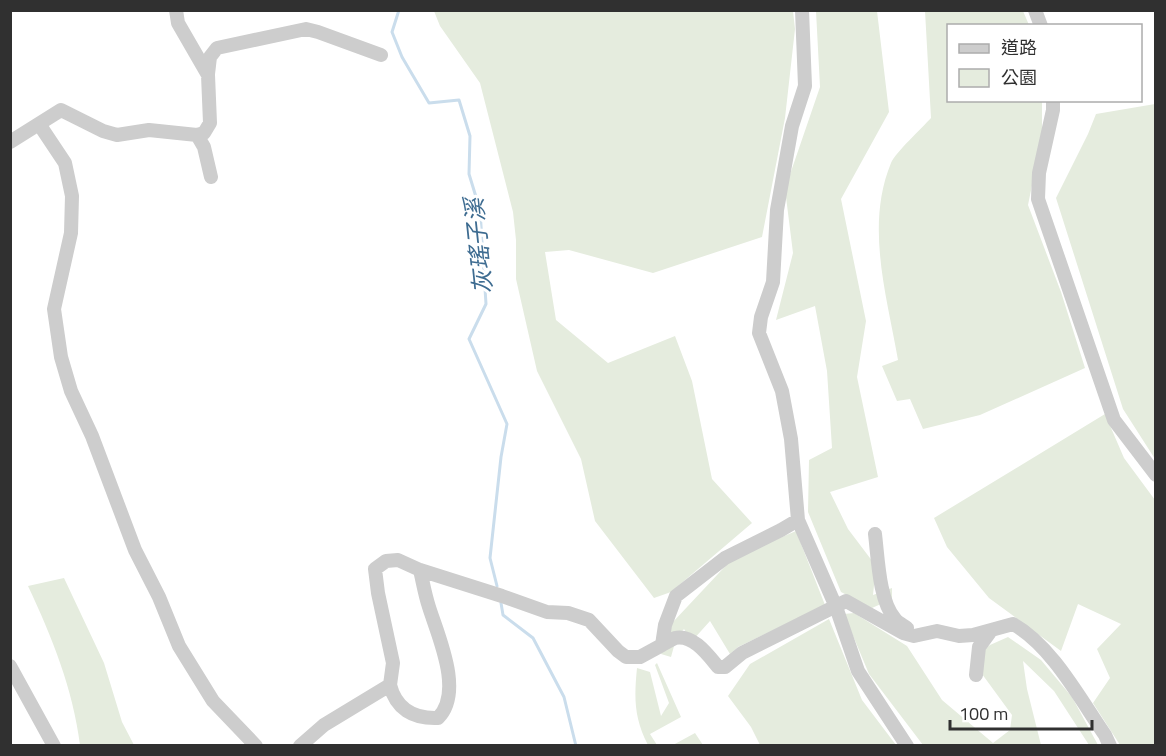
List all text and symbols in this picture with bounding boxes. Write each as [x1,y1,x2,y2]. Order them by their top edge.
legend [947,24,1142,102]
text: 道路 [1001,34,1037,61]
text: 公園 [1001,64,1037,91]
water label: 灰瑤子溪 [455,194,501,296]
scale bar [950,693,1092,731]
text: 100 m [959,700,1008,727]

